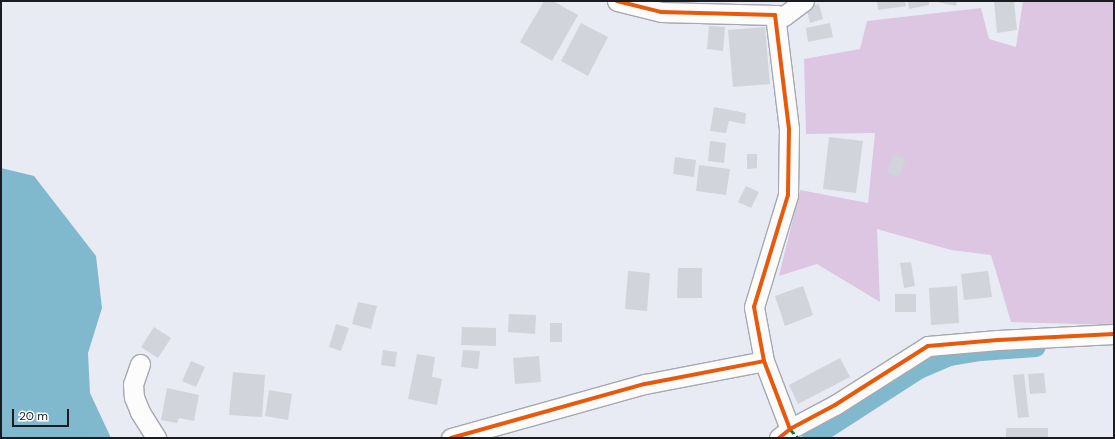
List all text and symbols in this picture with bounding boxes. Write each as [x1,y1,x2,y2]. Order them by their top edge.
scale bar [14,401,71,427]
text: 20 m [19,408,48,424]

